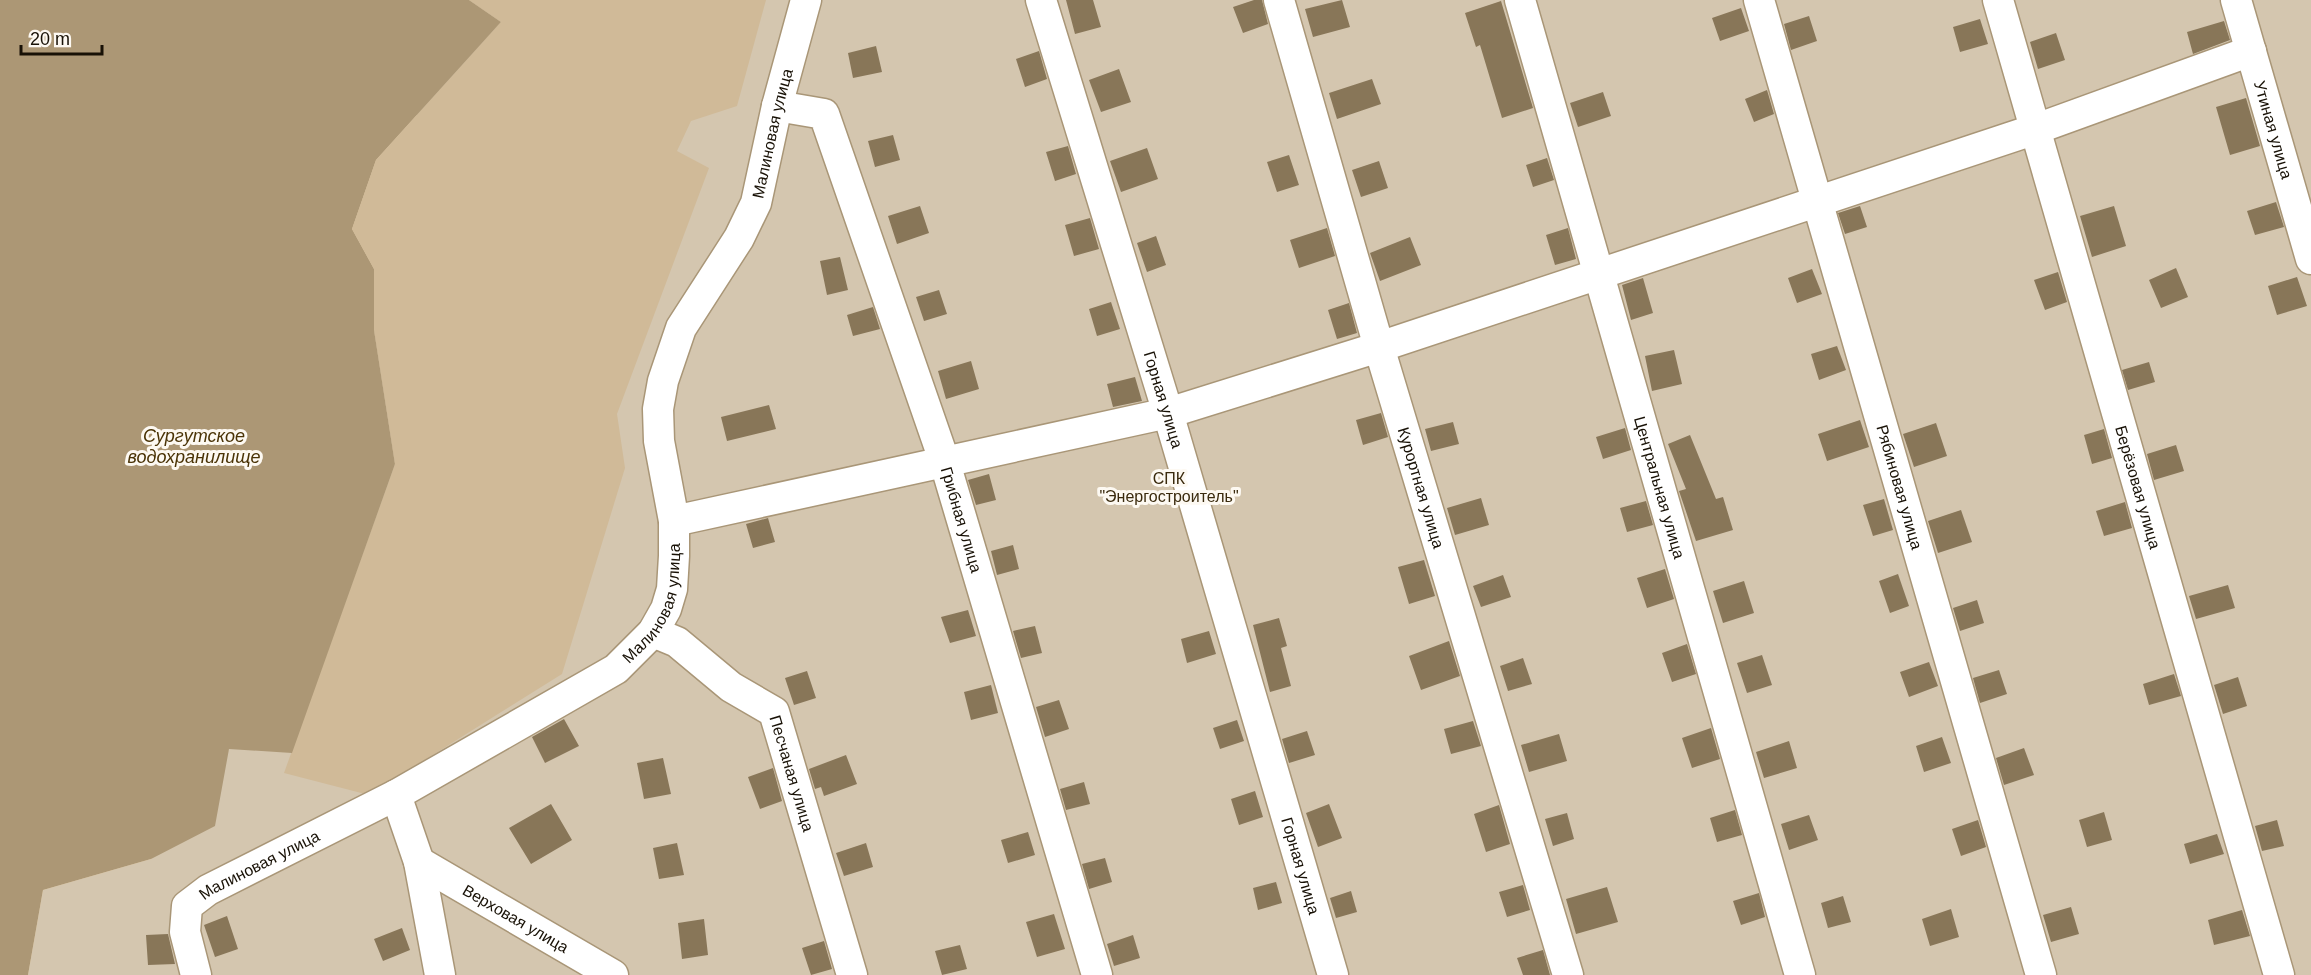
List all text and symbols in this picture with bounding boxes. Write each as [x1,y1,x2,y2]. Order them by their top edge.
scale bar [21,18,102,56]
text: 20 m [30,29,70,49]
street label: Малиновая улица [749,66,795,200]
street label: Утиная улица [2251,79,2296,181]
street label: Горная улица [1141,349,1186,450]
street label: Центральная улица [1631,414,1688,561]
street label: Рябиновая улица [1874,423,1926,551]
street label: Берёзовая улица [2113,423,2164,551]
street label: Курортная улица [1395,425,1448,550]
water label: Сургутское водохранилище [127,426,261,467]
street label: Грибная улица [938,465,986,575]
park label: СПК "Энергостроитель" [1099,470,1239,505]
street label: Малиновая улица [619,543,683,666]
street label: Песчаная улица [767,713,817,834]
street label: Горная улица [1279,815,1323,916]
street label: Малиновая улица [195,827,322,902]
street label: Верховая улица [460,881,572,956]

